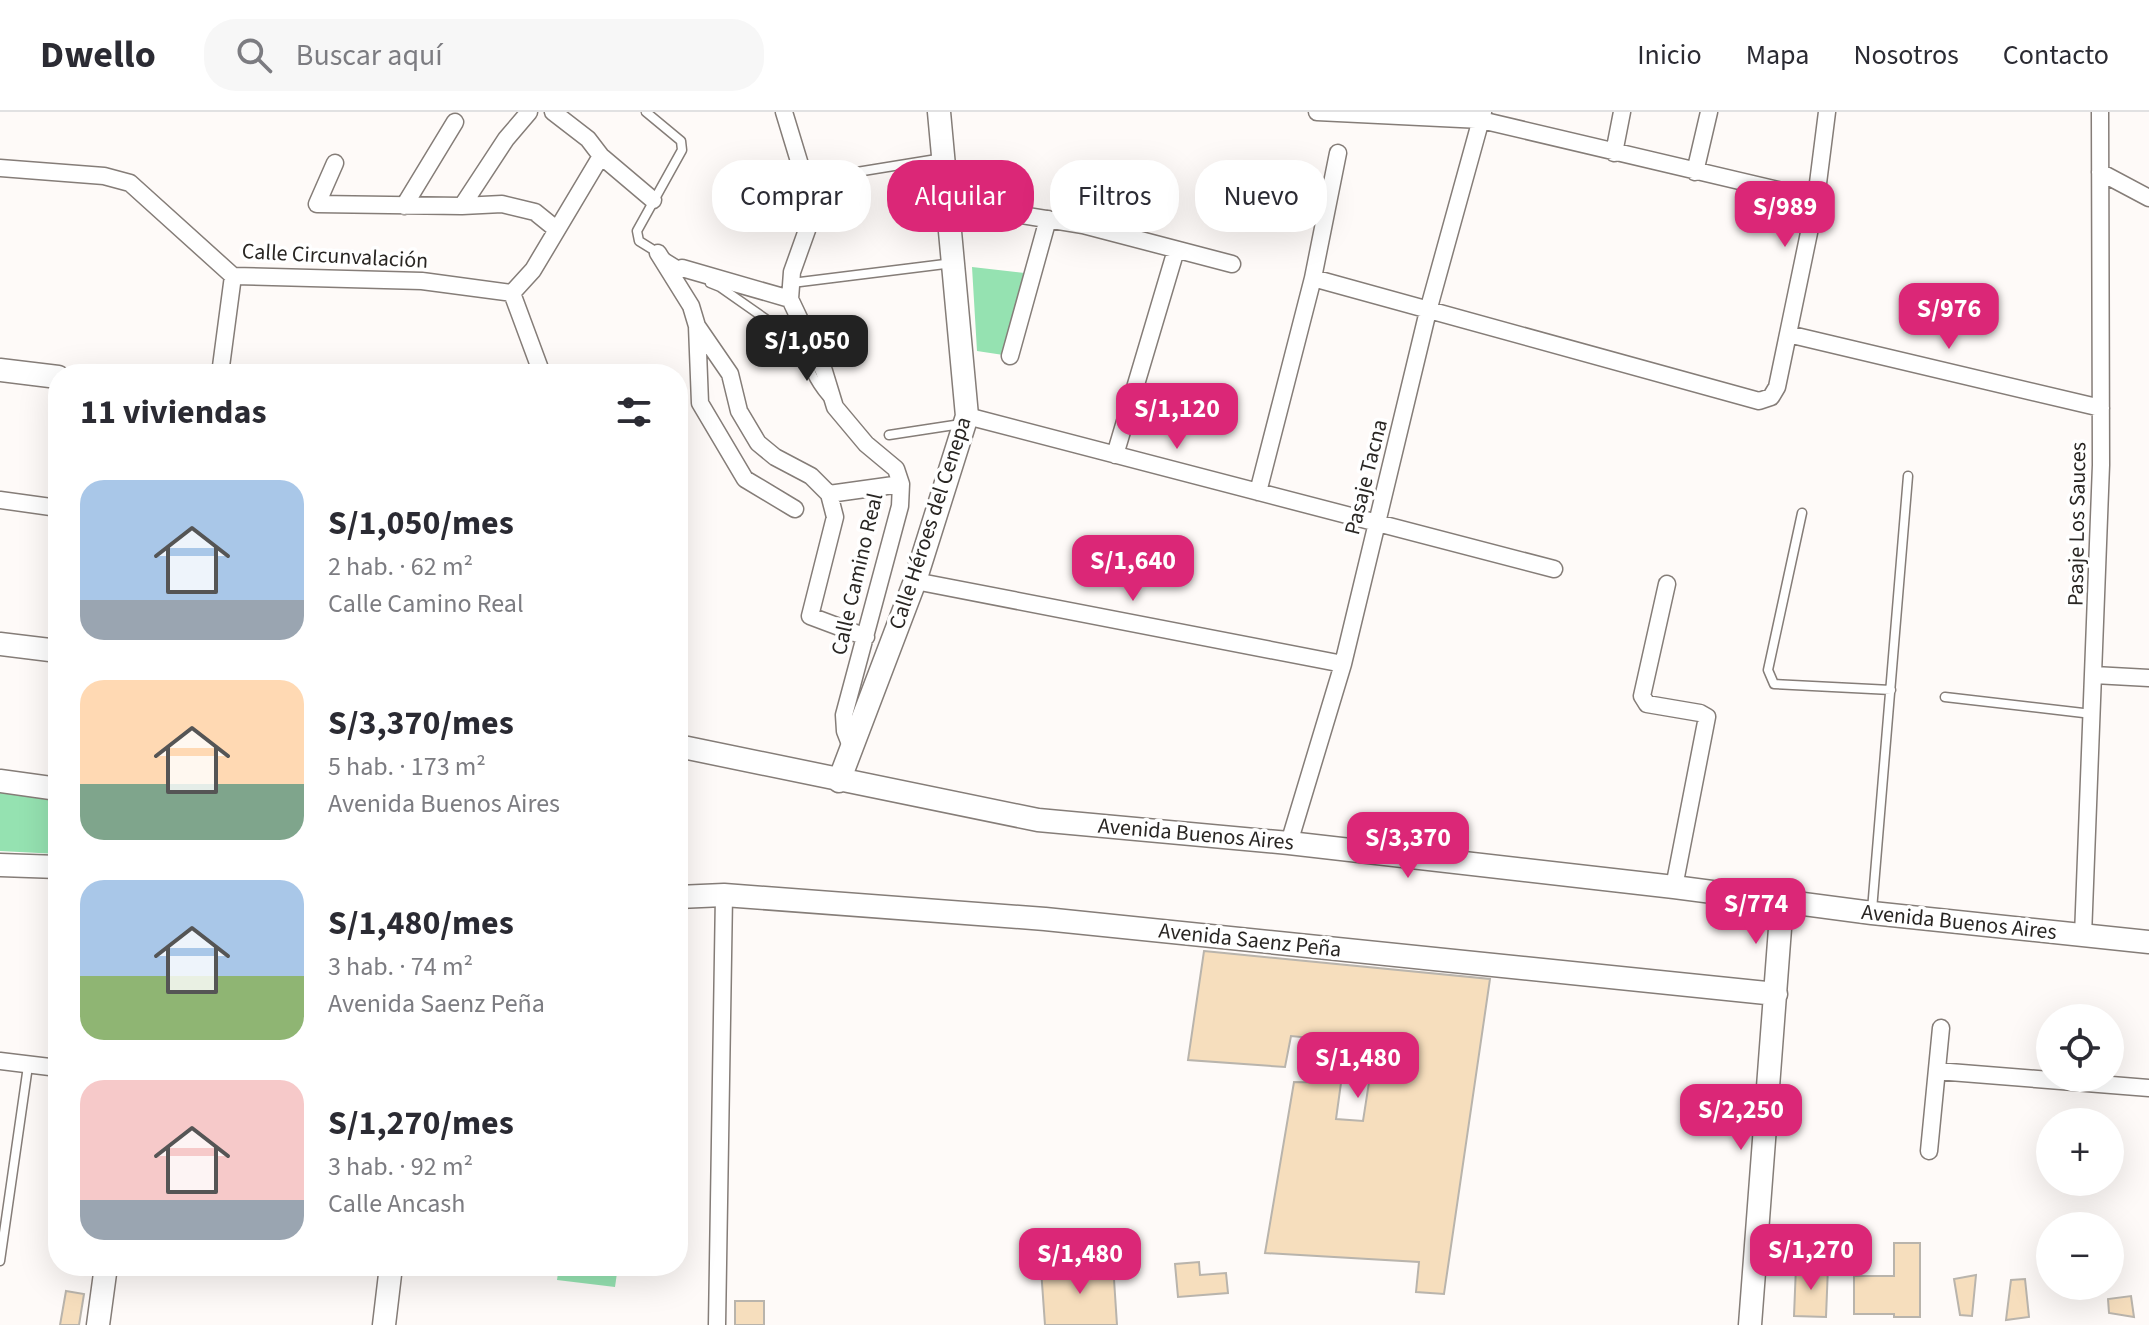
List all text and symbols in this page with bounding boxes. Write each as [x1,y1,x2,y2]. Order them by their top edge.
search box [204,19,764,91]
text: Dwello [40,28,156,82]
icon: search [232,33,276,77]
text: Buscar aquí [296,34,443,77]
text: Inicio [1637,35,1702,75]
text: Mapa [1746,35,1809,75]
text: Nosotros [1853,35,1959,75]
text: Contacto [2003,35,2109,75]
chip: Comprar [712,160,871,232]
chip: Alquilar [887,160,1034,232]
chip: Filtros [1050,160,1179,232]
chip: Nuevo [1195,160,1327,232]
pin: S/989 [1729,181,1841,249]
text: S/989 [1753,188,1817,225]
street label: Calle Circunvalación [241,235,429,277]
pin: S/976 [1893,283,2005,351]
text: S/976 [1917,290,1981,327]
pin: S/1,050 [733,315,881,383]
text: S/1,050 [764,322,850,359]
pin: S/1,120 [1103,383,1251,451]
text: 11 viviendas [80,388,267,437]
icon: filters [612,390,656,434]
text: S/1,120 [1134,390,1220,427]
street label: Calle Héroes del Cenepa [881,413,979,633]
street label: Pasaje Tacna [1336,416,1396,538]
street label: Pasaje Los Sauces [2060,442,2094,606]
street label: Calle Camino Real [823,490,891,658]
text: S/1,050/mes [328,499,514,548]
icon: home [144,512,240,608]
pin: S/1,640 [1059,535,1207,603]
text: S/1,640 [1090,542,1176,579]
text: 2 hab. · 62 m² [328,548,473,585]
text: Calle Camino Real [328,585,524,622]
text: S/3,370/mes [328,699,514,748]
icon: home [144,712,240,808]
text: 5 hab. · 173 m² [328,748,486,785]
text: Avenida Buenos Aires [328,785,560,822]
street label: Avenida Buenos Aires [1097,810,1295,858]
pin: S/3,370 [1334,812,1482,880]
text: S/3,370 [1365,819,1451,856]
pin: S/774 [1700,878,1812,946]
text: S/774 [1724,885,1788,922]
street label: Avenida Buenos Aires [1860,896,2058,948]
text: S/1,480/mes [328,899,514,948]
icon: home [144,912,240,1008]
street label: Avenida Saenz Peña [1157,914,1343,966]
text: 3 hab. · 74 m² [328,948,473,985]
text: Avenida Saenz Peña [328,985,545,1022]
map controls [2036,1004,2124,1300]
button: locate [2036,1004,2124,1092]
pin: S/1,480 [1284,1032,1432,1100]
text: S/1,480 [1315,1039,1401,1076]
pin: S/2,250 [1667,1084,1815,1152]
text: S/2,250 [1698,1091,1784,1128]
text: S/1,270/mes [328,1099,514,1148]
button: + [2036,1108,2124,1196]
icon: home [144,1112,240,1208]
text: 3 hab. · 92 m² [328,1148,473,1185]
text: Calle Ancash [328,1185,465,1222]
button: − [2036,1212,2124,1300]
pin: S/1,270 [1737,1224,1885,1292]
pin: S/1,480 [1006,1228,1154,1296]
text: S/1,270 [1768,1231,1854,1268]
text: S/1,480 [1037,1235,1123,1272]

